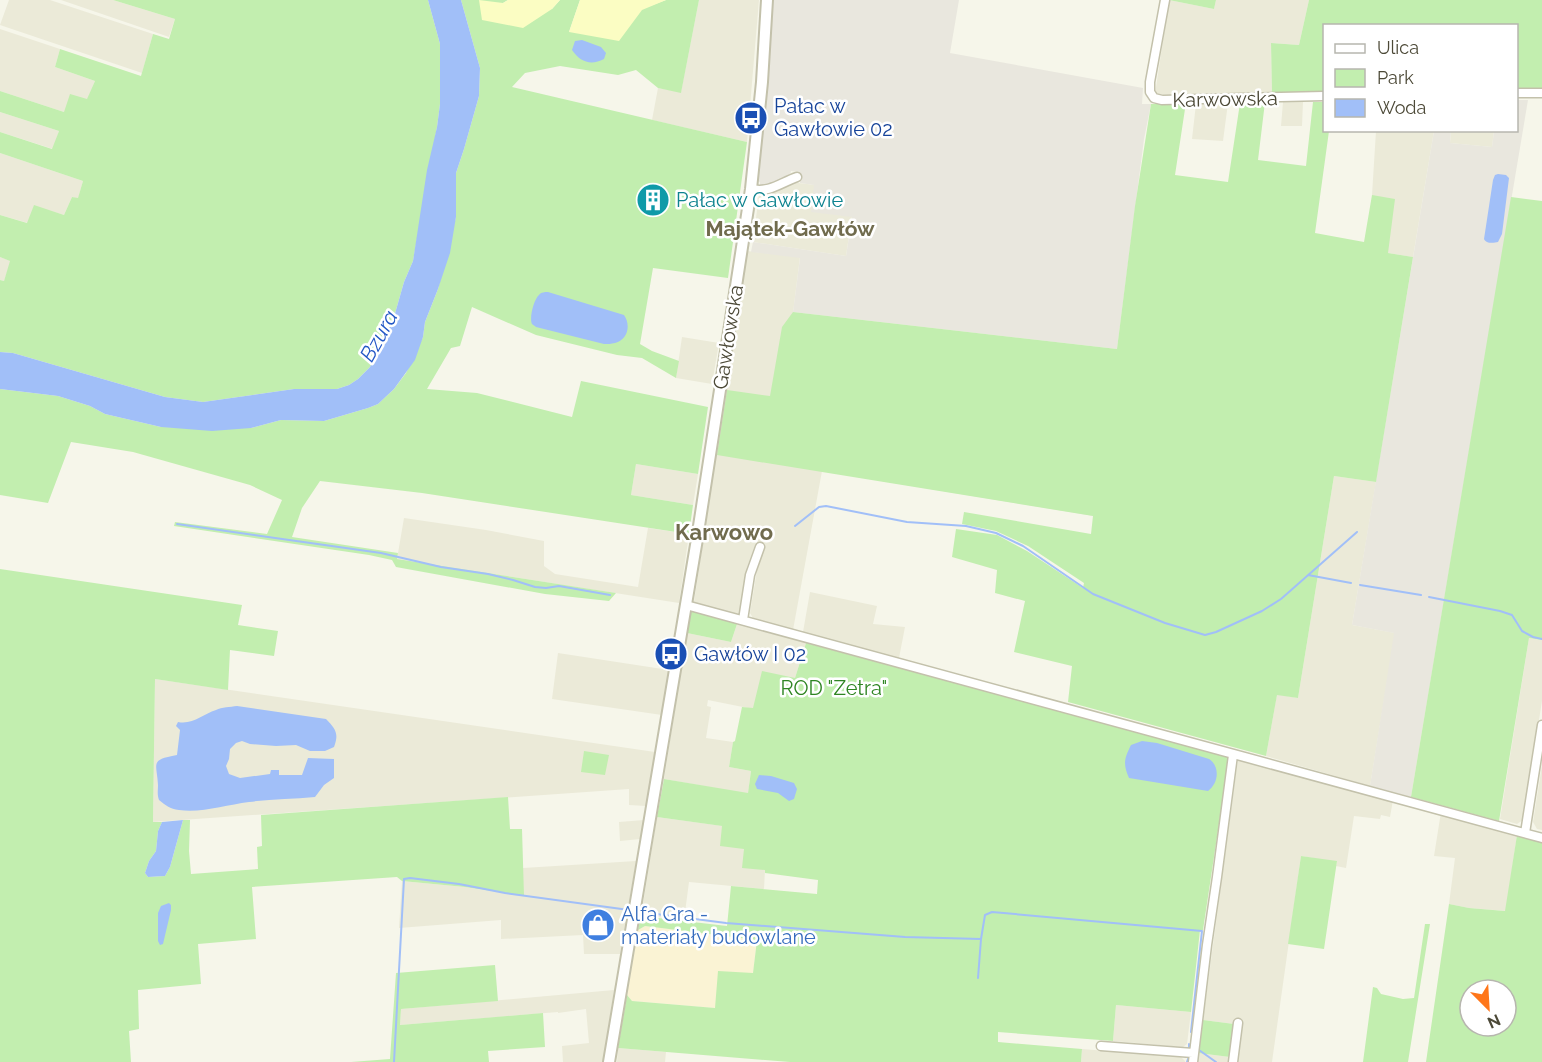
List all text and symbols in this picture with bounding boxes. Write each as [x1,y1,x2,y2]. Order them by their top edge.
legend [1323,24,1518,132]
text: Ulica [1377,37,1419,58]
text: Park [1377,67,1414,88]
street label: Karwowska [1172,86,1278,112]
place label: Pałac w Gawłowie 02 [774,94,893,141]
text: Woda [1377,97,1426,118]
bus stop icon: Pałac w Gawłowie 02 [733,100,769,136]
building icon: Pałac w Gawłowie [635,182,671,218]
place label: Pałac w Gawłowie [676,188,843,212]
district label: Majątek-Gawłów [705,216,875,241]
street label: Gawłowska [708,283,748,391]
water label: Bzura [354,306,403,366]
district label: Karwowo [675,519,773,545]
bus stop icon: Gawłów I 02 [653,636,689,672]
place label: Gawłów I 02 [694,642,806,666]
park label: ROD "Zetra" [781,676,887,700]
place label: Alfa Gra - materiały budowlane [621,902,816,949]
shop icon: Alfa Gra - materiały budowlane [580,907,616,943]
north arrow [1458,978,1518,1038]
text: N [1484,1010,1503,1032]

